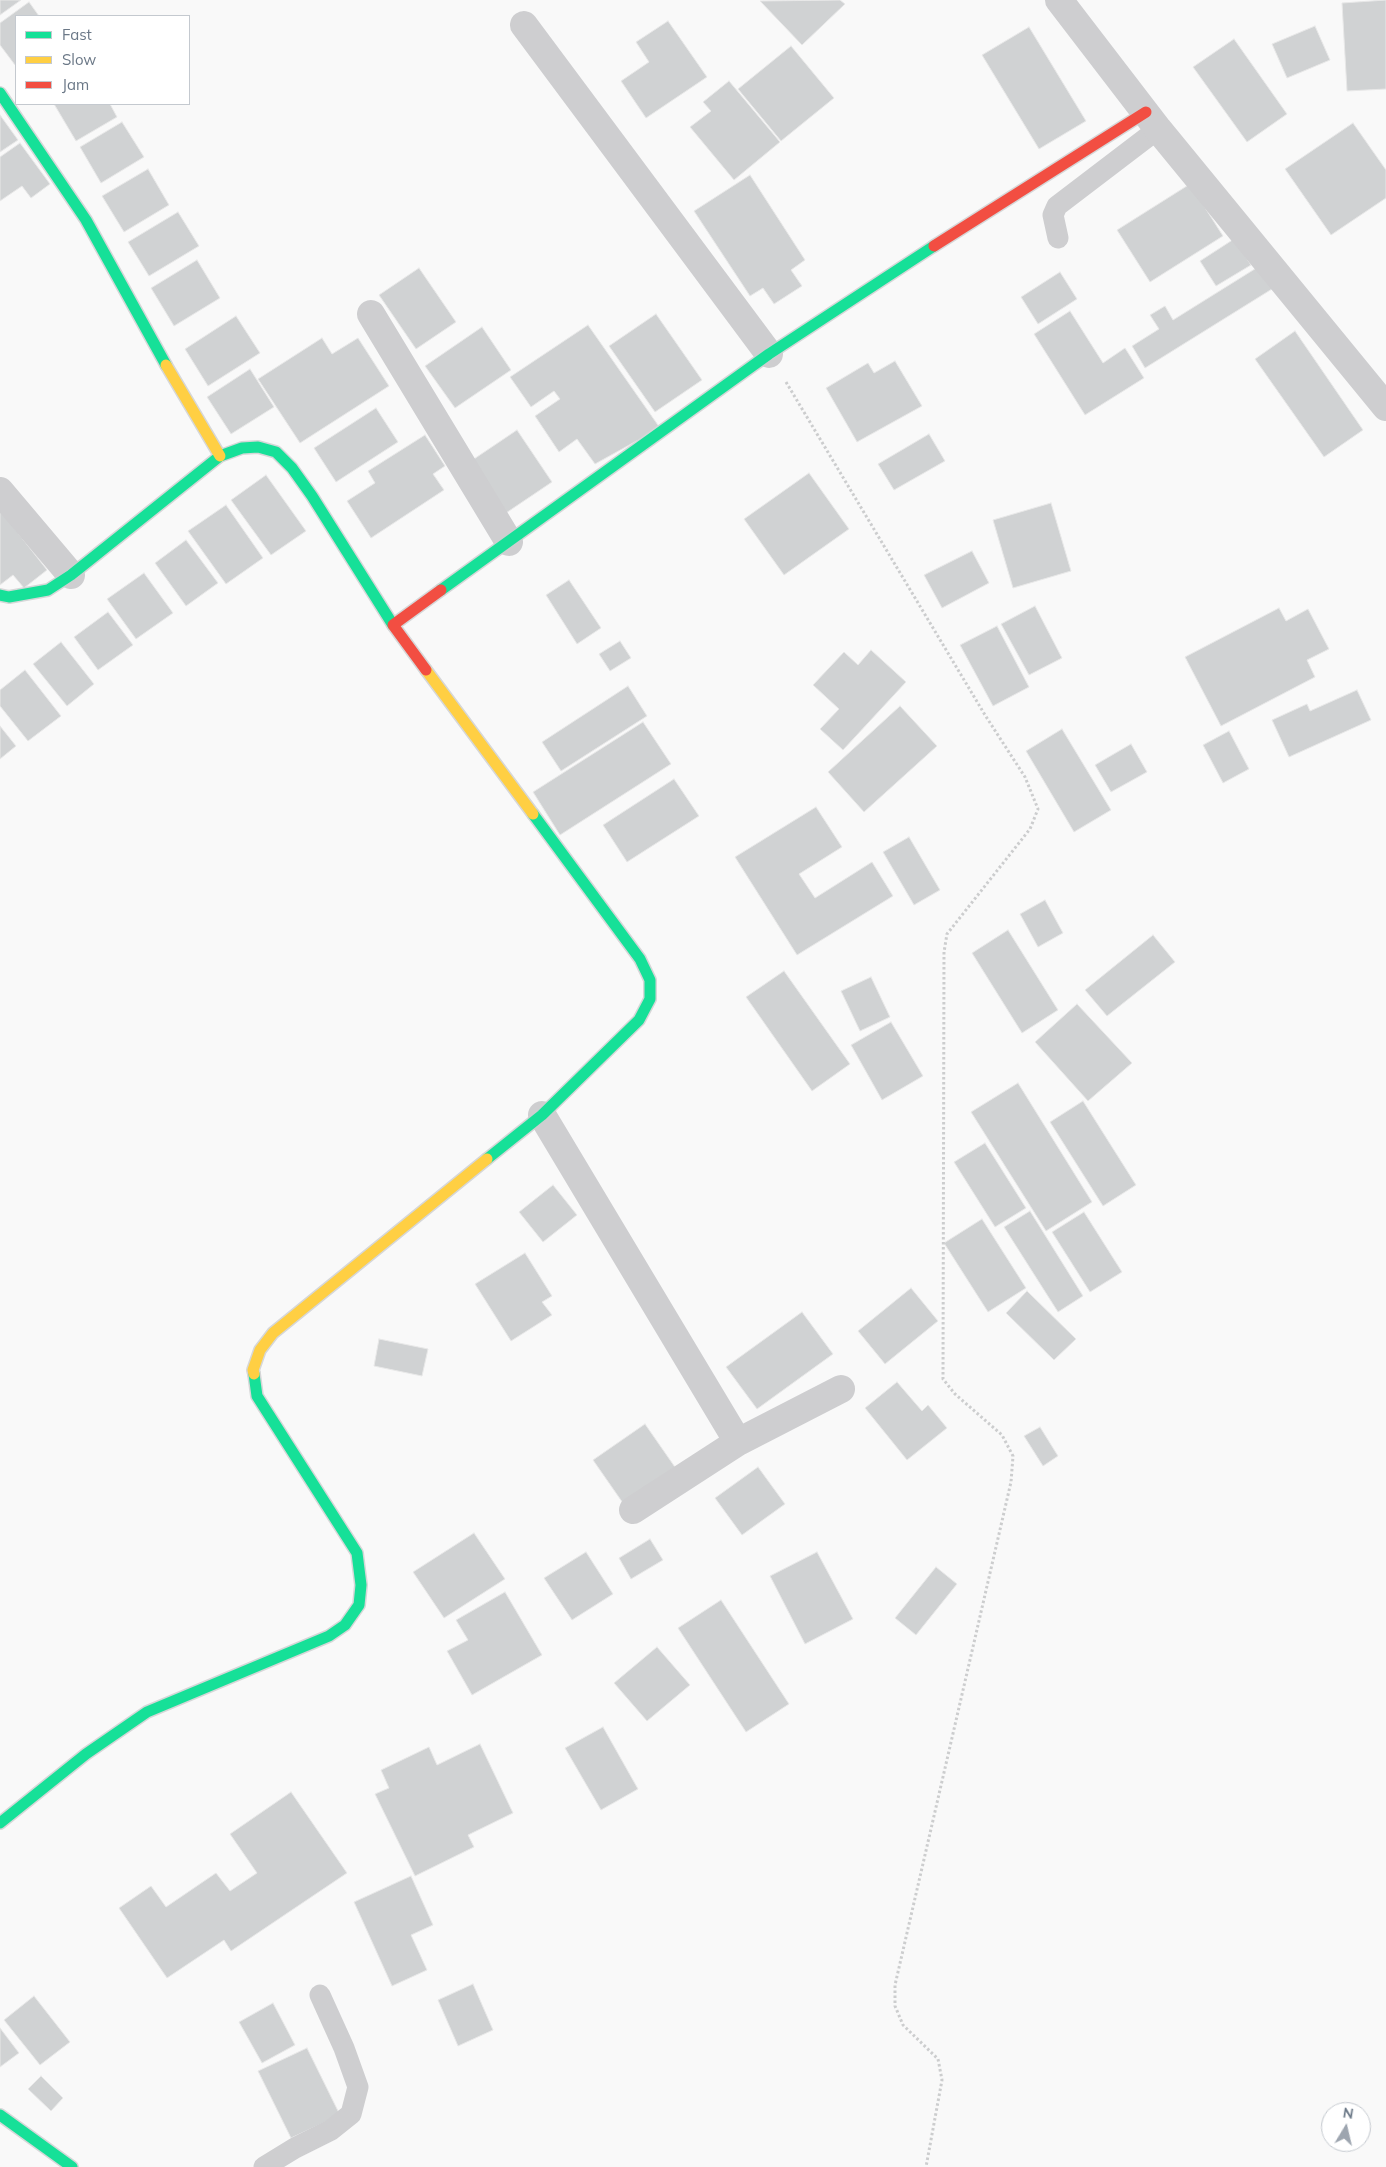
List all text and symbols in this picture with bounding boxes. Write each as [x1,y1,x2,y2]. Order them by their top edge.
legend [15,15,190,105]
text: Fast [62,25,92,44]
text: Slow [62,50,96,69]
text: Jam [62,75,89,94]
north arrow [1321,2102,1371,2152]
text: N [1342,2103,1355,2123]

